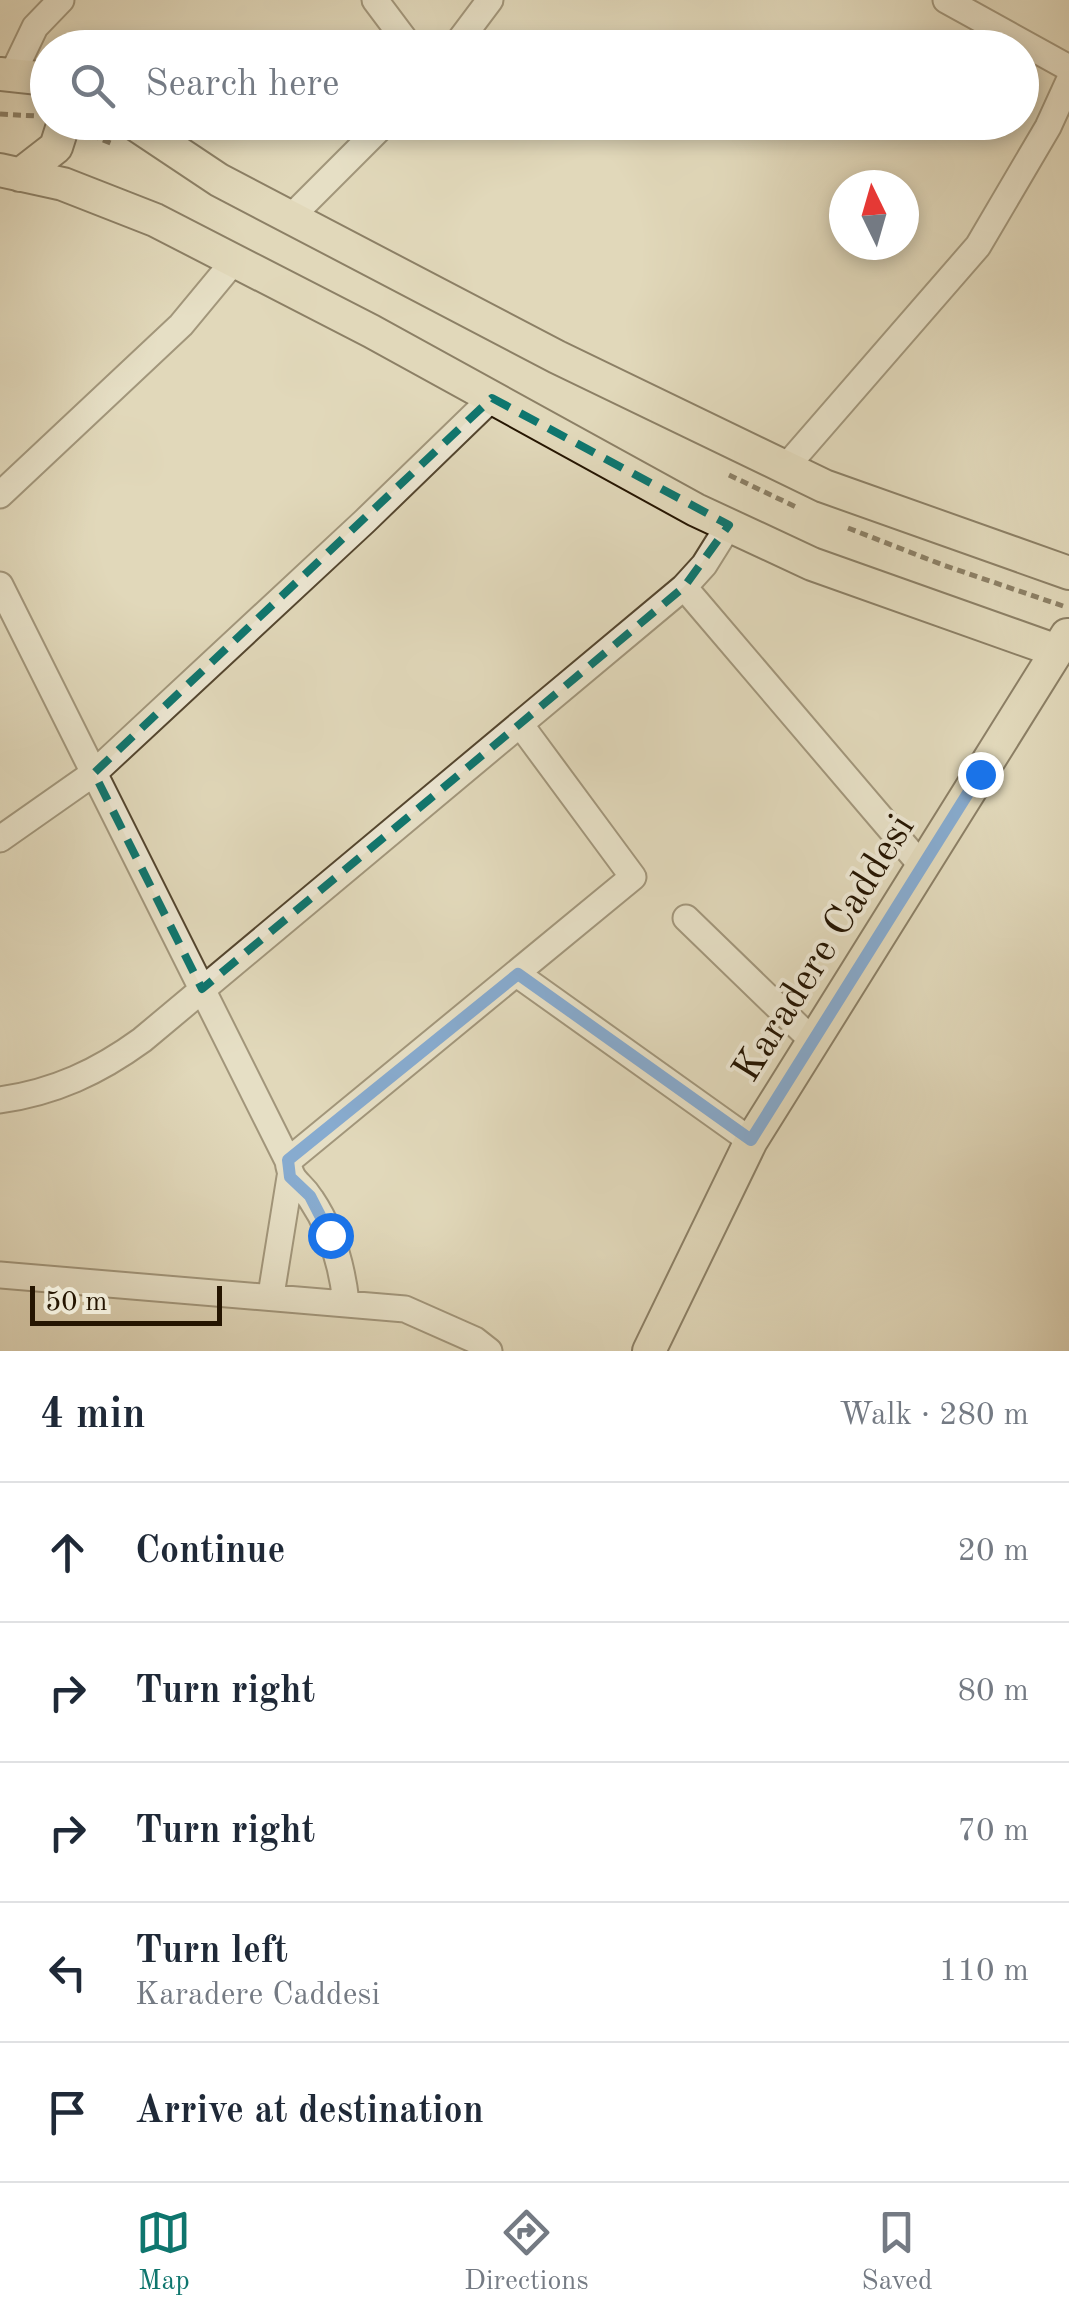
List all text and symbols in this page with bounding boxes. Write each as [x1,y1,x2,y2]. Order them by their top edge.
search box [30,30,1039,140]
icon: search [65,58,120,113]
text: Search here [145,66,340,104]
north arrow [829,170,919,260]
route end [958,752,1004,798]
street label: Karadere Caddesi [727,809,924,1090]
route start [308,1213,354,1259]
scale bar [30,1281,222,1326]
text: 50 m [45,1289,108,1317]
text: 4 min [40,1395,146,1437]
text: Walk · 280 m [839,1400,1029,1432]
icon: ahead [40,1525,95,1580]
text: Continue [135,1533,285,1571]
text: 20 m [958,1536,1029,1568]
icon: right [40,1665,95,1720]
text: Turn right [135,1673,315,1711]
text: 80 m [958,1676,1029,1708]
icon: right [40,1805,95,1860]
text: Turn right [135,1813,315,1851]
text: 70 m [958,1816,1029,1848]
text: Turn left [135,1933,288,1971]
icon: left [40,1945,95,2000]
text: 110 m [939,1956,1029,1988]
text: Karadere Caddesi [135,1980,380,2012]
icon: arrive [40,2085,95,2140]
text: Arrive at destination [135,2093,484,2131]
tab: Map [136,2205,191,2300]
tab: Directions [464,2205,589,2300]
tab: Saved [861,2205,933,2300]

